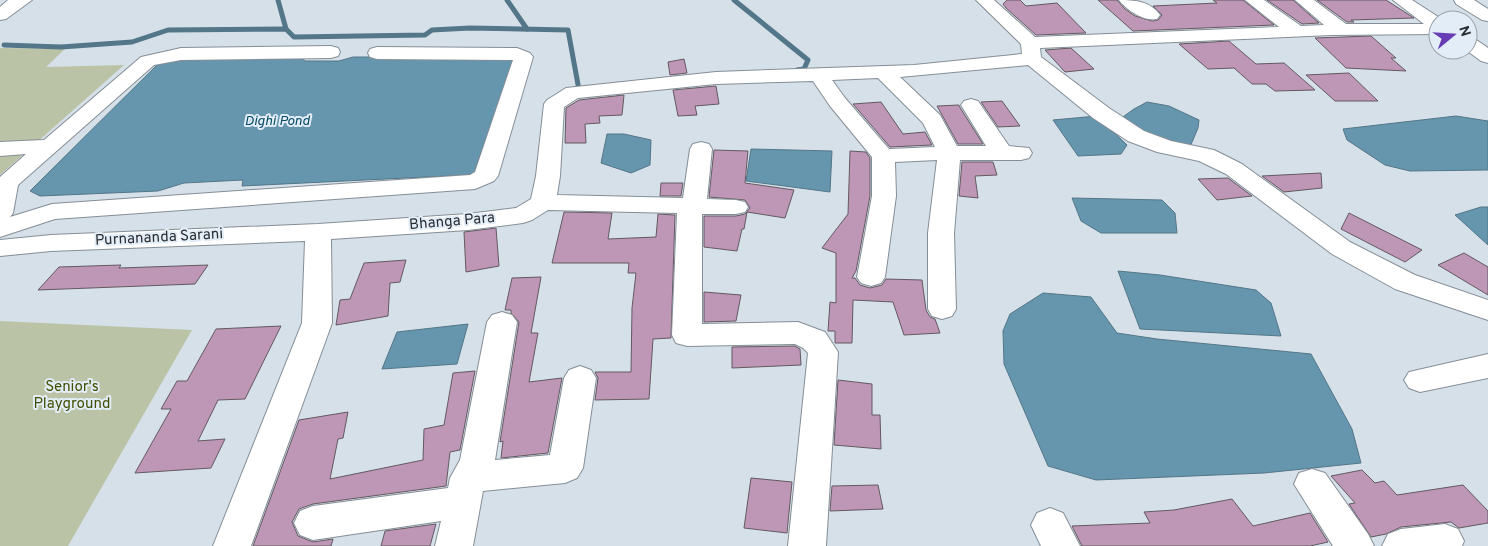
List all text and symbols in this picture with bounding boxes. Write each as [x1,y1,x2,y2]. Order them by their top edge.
north arrow [1428,10,1478,60]
text: N [1454,24,1474,39]
water label: Dighi Pond [244,113,311,130]
street label: Bhanga Para [408,209,496,235]
street label: Purnananda Sarani [94,225,224,251]
park label: Senior's Playground [33,378,111,414]

